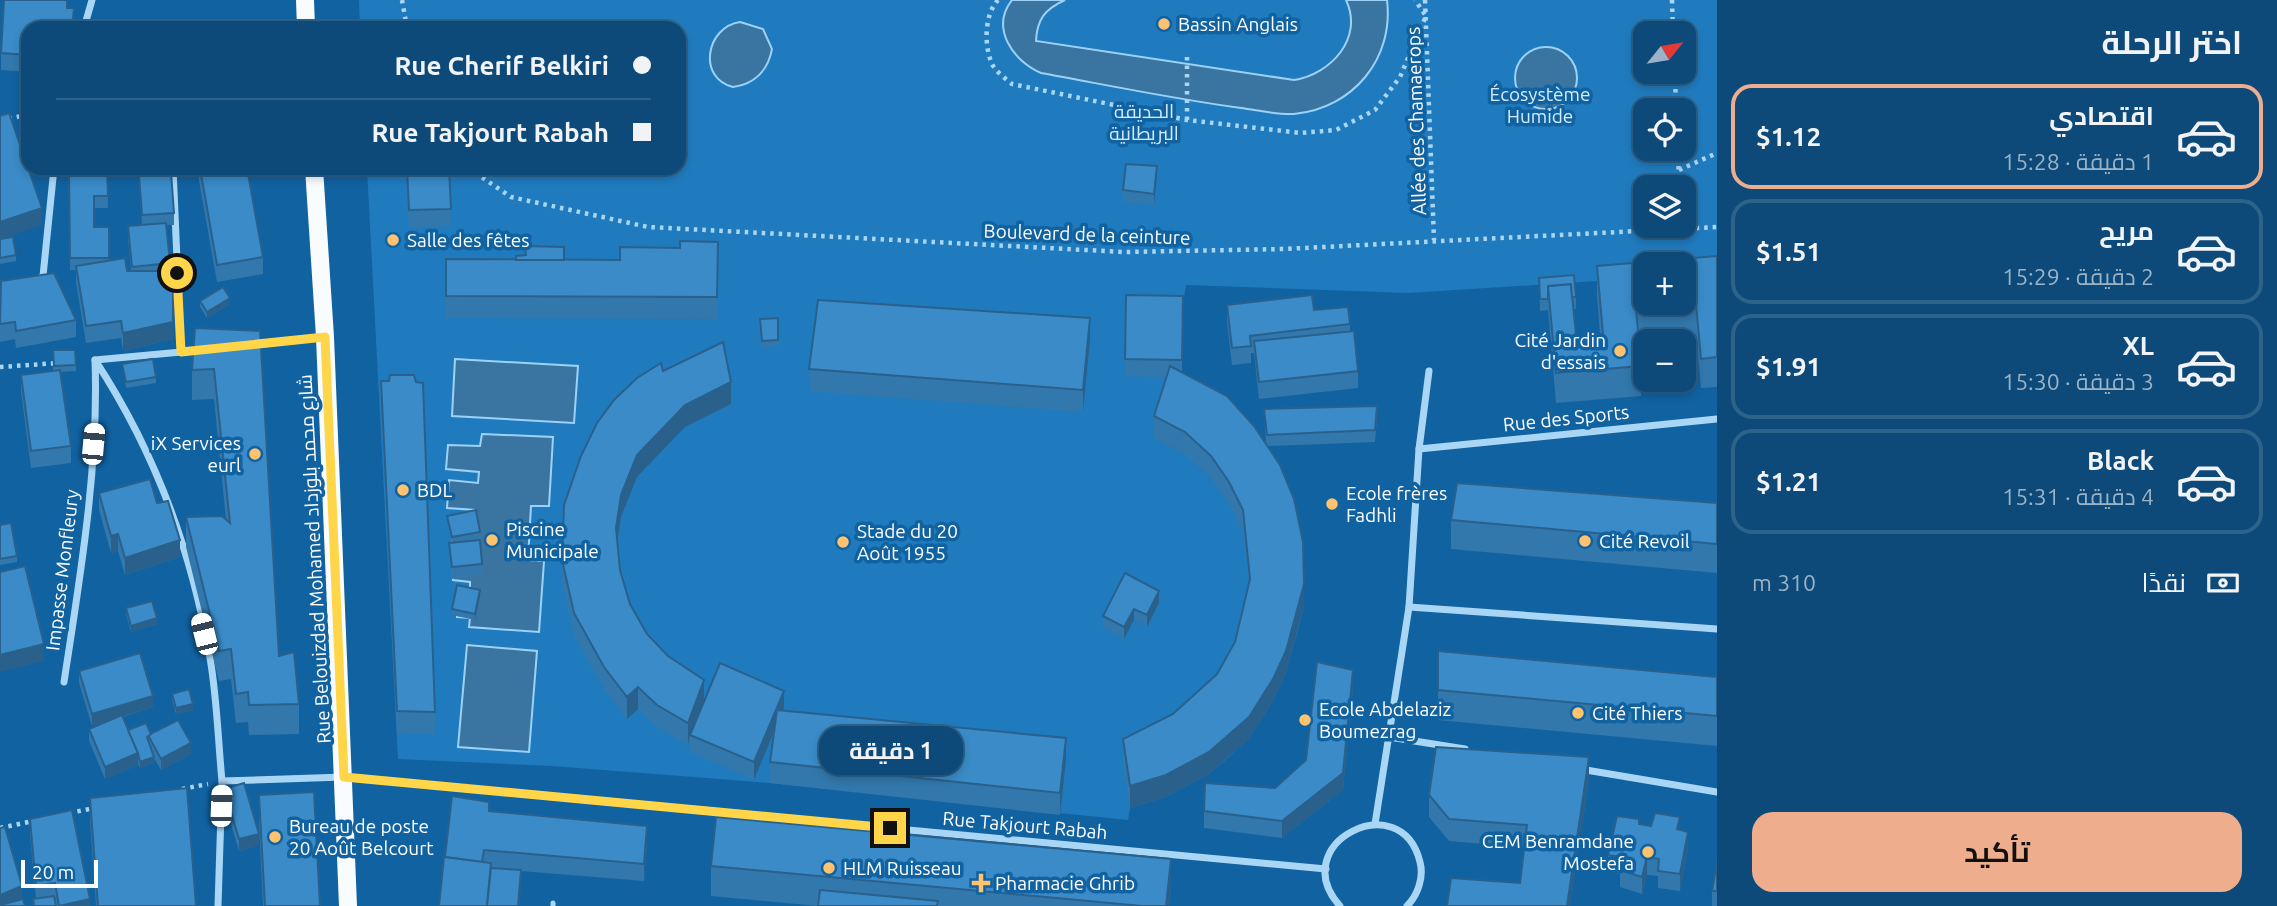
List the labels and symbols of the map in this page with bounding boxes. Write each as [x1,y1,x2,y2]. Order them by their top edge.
place label: Bassin Anglais [1178,13,1298,35]
marker: Bassin Anglais [1156,16,1172,32]
north arrow [1633,21,1696,84]
street label: Allée des Chamaerops [1402,26,1430,216]
park label: Écosystème Humide [1490,83,1591,127]
park label: الحديقة البريطانية [1109,100,1179,145]
street label: Boulevard de la ceinture [983,219,1191,249]
place label: Salle des fêtes [407,229,530,251]
marker: Salle des fêtes [385,232,401,248]
route start [161,257,193,289]
place label: Cité Jardin d'essais [1515,329,1606,373]
marker: Cité Jardin d'essais [1612,343,1628,359]
street label: Rue Belouizdad Mohamed شارع محمد بلوزداد [293,374,338,744]
street label: Rue des Sports [1502,400,1630,436]
car [81,422,106,466]
place label: iX Services eurl [151,432,241,476]
marker: iX Services eurl [247,446,263,462]
place label: BDL [417,479,452,501]
marker: BDL [395,482,411,498]
place label: Ecole frères Fadhli [1346,482,1447,526]
street label: Impasse Monfleury [41,488,83,652]
marker: Ecole frères Fadhli [1324,496,1340,512]
place label: Piscine Municipale [506,518,599,562]
place label: Stade du 20 Août 1955 [857,520,958,564]
place label: Cité Revoil [1599,530,1690,552]
marker: Piscine Municipale [484,532,500,548]
marker: Cité Revoil [1577,533,1593,549]
marker: Stade du 20 Août 1955 [835,534,851,550]
car [189,611,220,657]
place label: Ecole Abdelaziz Boumezrag [1319,698,1452,742]
place label: Cité Thiers [1592,702,1683,724]
marker: Cité Thiers [1570,705,1586,721]
marker: Ecole Abdelaziz Boumezrag [1297,712,1313,728]
callout: 1 دقيقة [818,726,962,776]
car [210,785,233,827]
street label: Rue Takjourt Rabah [942,807,1108,843]
route end [874,812,906,844]
place label: Bureau de poste 20 Août Belcourt [289,815,434,859]
marker: Bureau de poste 20 Août Belcourt [267,829,283,845]
place label: CEM Benramdane Mostefa [1482,830,1634,874]
marker: CEM Benramdane Mostefa [1640,844,1656,860]
scale bar [21,857,98,889]
place label: HLM Ruisseau [843,857,962,879]
marker: HLM Ruisseau [821,860,837,876]
place label: Pharmacie Ghrib [995,872,1135,894]
marker: Pharmacie Ghrib [973,875,989,891]

